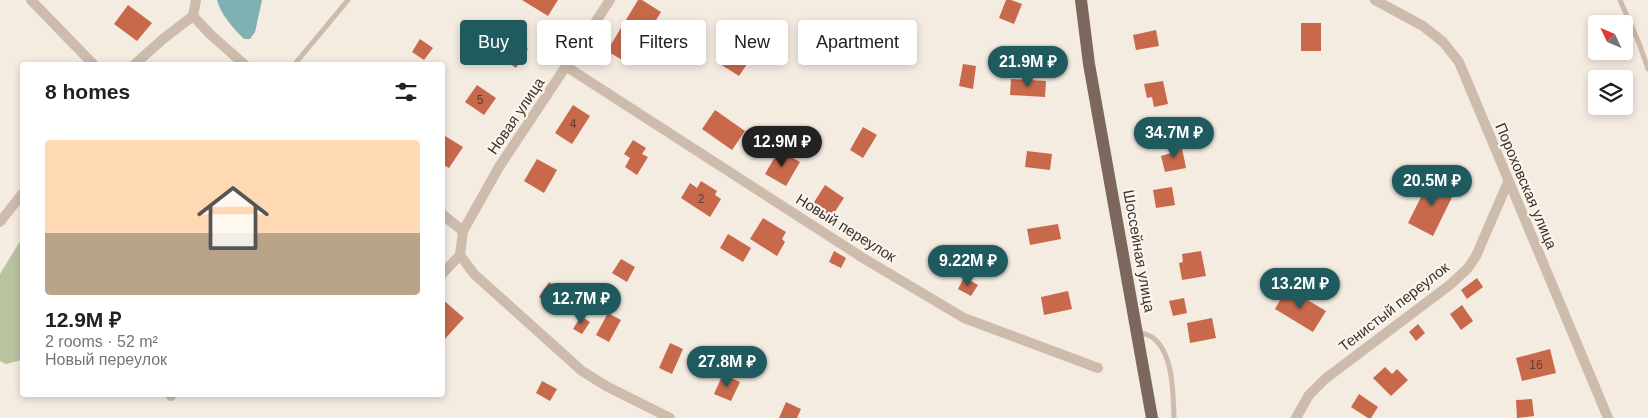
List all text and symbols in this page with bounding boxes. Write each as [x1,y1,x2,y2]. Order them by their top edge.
north arrow [1588,15,1632,60]
map controls [1588,15,1633,115]
chip: Buy [460,20,527,65]
chip: Rent [537,20,611,65]
chip: Filters [621,20,706,65]
chip: New [716,20,788,65]
chip: Apartment [798,20,917,65]
pin: 21.9M ₽ [982,46,1074,88]
text: 21.9M ₽ [999,53,1057,70]
button: layers [1588,70,1633,115]
street label: Новая улица [484,74,548,157]
icon: filters [392,78,420,106]
text: 8 homes [45,80,130,103]
house number: 5 [477,93,484,107]
pin: 34.7M ₽ [1128,116,1220,159]
house number: 4 [570,117,577,131]
street label: Пороховская улица [1492,120,1561,252]
text: 34.7M ₽ [1145,124,1203,141]
pin: 12.9M ₽ [736,126,828,168]
text: 12.9M ₽ [753,133,811,150]
pin: 20.5M ₽ [1386,164,1478,207]
text: 20.5M ₽ [1403,172,1461,189]
icon: home [188,173,278,263]
street label: Шоссейная улица [1120,188,1159,314]
street label: Новый переулок [793,190,900,265]
house number: 2 [698,192,705,206]
pin: 9.22M ₽ [922,244,1014,287]
text: 9.22M ₽ [939,252,997,269]
street label: Тенистый переулок [1335,258,1452,355]
pin: 13.2M ₽ [1254,268,1346,310]
text: 13.2M ₽ [1271,275,1329,292]
pin: 12.7M ₽ [535,282,627,325]
text: 12.7M ₽ [552,290,610,307]
text: 12.9M ₽ [45,308,121,331]
text: 2 rooms · 52 m² [45,333,158,350]
pin: 27.8M ₽ [681,346,773,388]
text: Новый переулок [45,351,167,368]
text: 27.8M ₽ [698,353,756,370]
house number: 16 [1529,358,1543,372]

